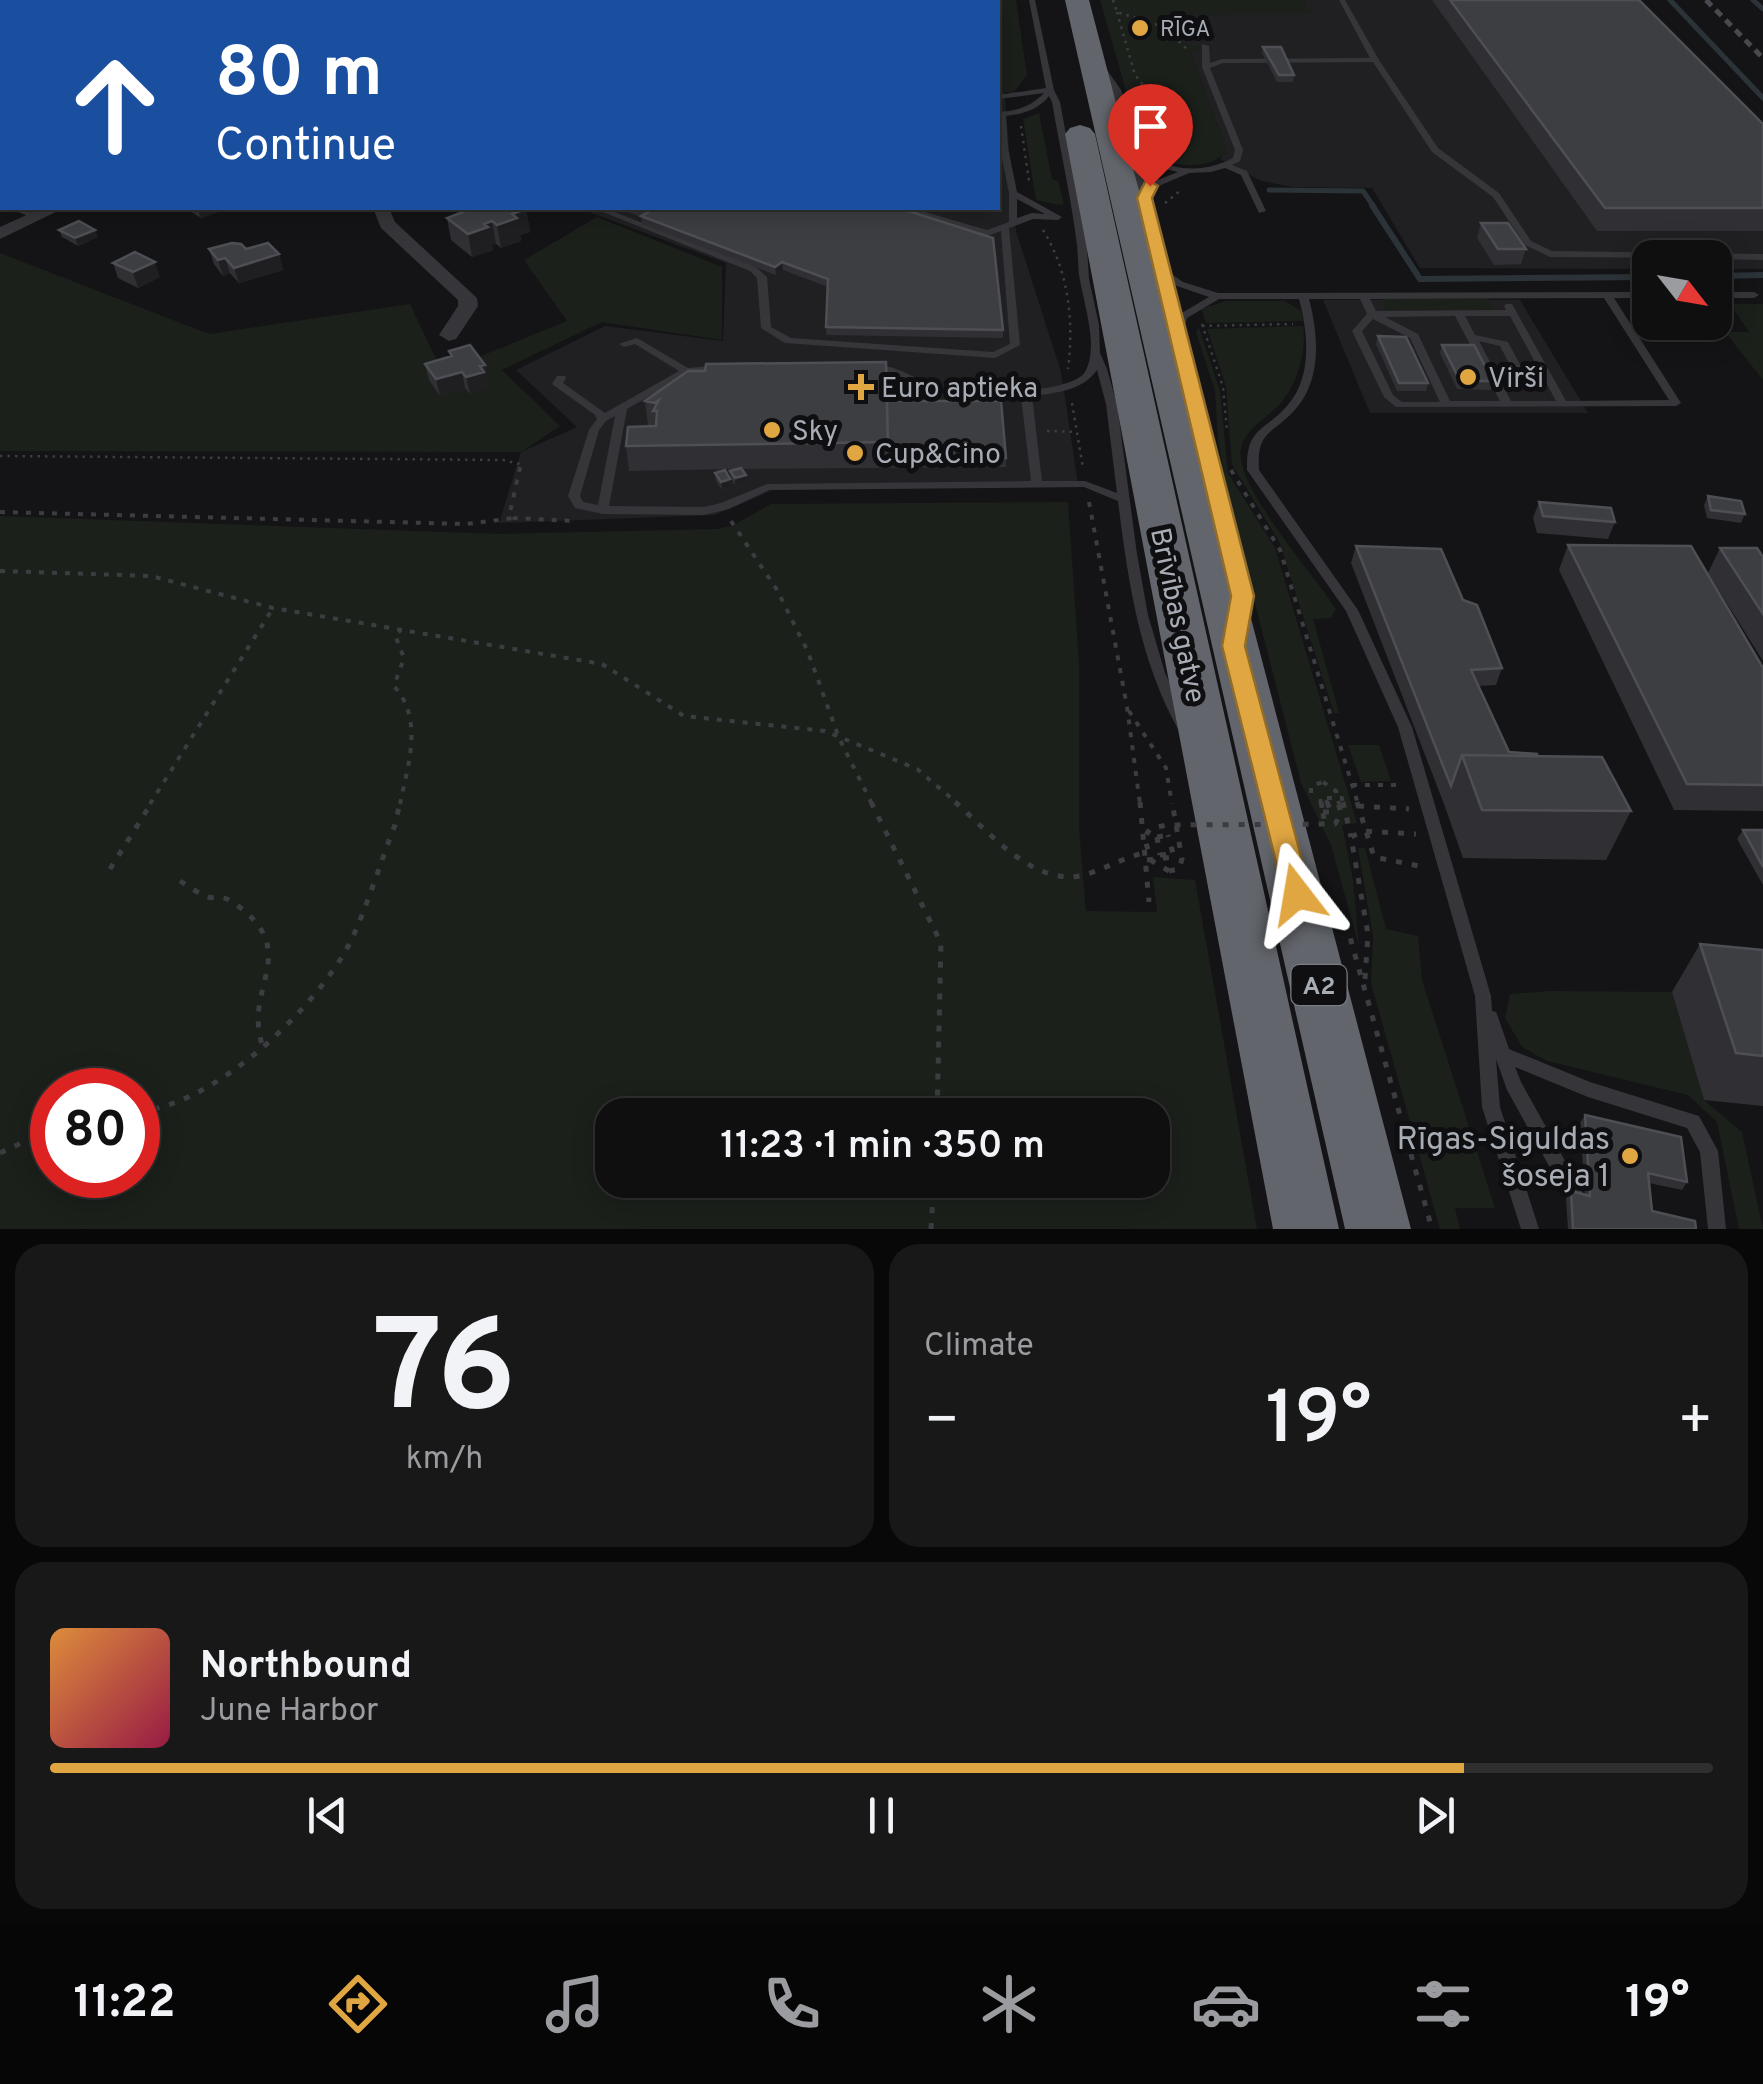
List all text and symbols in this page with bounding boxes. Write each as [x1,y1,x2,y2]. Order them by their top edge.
place label: RĪGA [1160,16,1211,44]
marker: RĪGA [1129,17,1151,39]
text: 80 m [215,32,383,121]
icon: ahead [50,40,180,170]
pin [1108,84,1193,187]
icon: arrive [1123,99,1178,154]
text: Continue [215,119,396,176]
north arrow [1632,240,1732,340]
map controls [1632,240,1732,340]
place label: Virši [1488,362,1544,398]
marker: Virši [1457,366,1479,388]
place label: Euro aptieka [881,372,1038,408]
marker: Euro aptieka [850,376,872,398]
place label: Sky [792,415,838,451]
marker: Sky [761,419,783,441]
place label: Cup&Cino [875,438,1001,474]
marker: Cup&Cino [844,442,866,464]
street label: Brīvības gatve [1140,525,1212,706]
position arrow [1245,842,1349,946]
road number: A2 [1292,965,1346,1005]
speed limit sign: 80 [30,1068,160,1198]
place label: Rīgas-Siguldas šoseja 1 [1397,1121,1610,1198]
text: 11:23 · 1 min · 350 m [720,1123,1045,1172]
marker: Rīgas-Siguldas šoseja 1 [1619,1145,1641,1167]
text: 76 [373,1292,516,1457]
text: Climate [924,1327,1034,1367]
text: 19° [1265,1375,1372,1470]
text: − [924,1388,959,1458]
text: + [1678,1388,1713,1458]
text: km/h [406,1440,483,1480]
text: Northbound [200,1643,412,1692]
text: June Harbor [200,1692,379,1732]
icon: previous [300,1788,355,1843]
icon: pause [854,1788,909,1843]
icon: next [1408,1788,1463,1843]
icon: directions [323,1969,393,2039]
icon: music [540,1969,610,2039]
icon: phone [757,1969,827,2039]
icon: climate [974,1969,1044,2039]
icon: car [1191,1969,1261,2039]
icon: filters [1408,1969,1478,2039]
text: 11:22 [74,1976,176,2033]
text: 19° [1625,1976,1689,2033]

